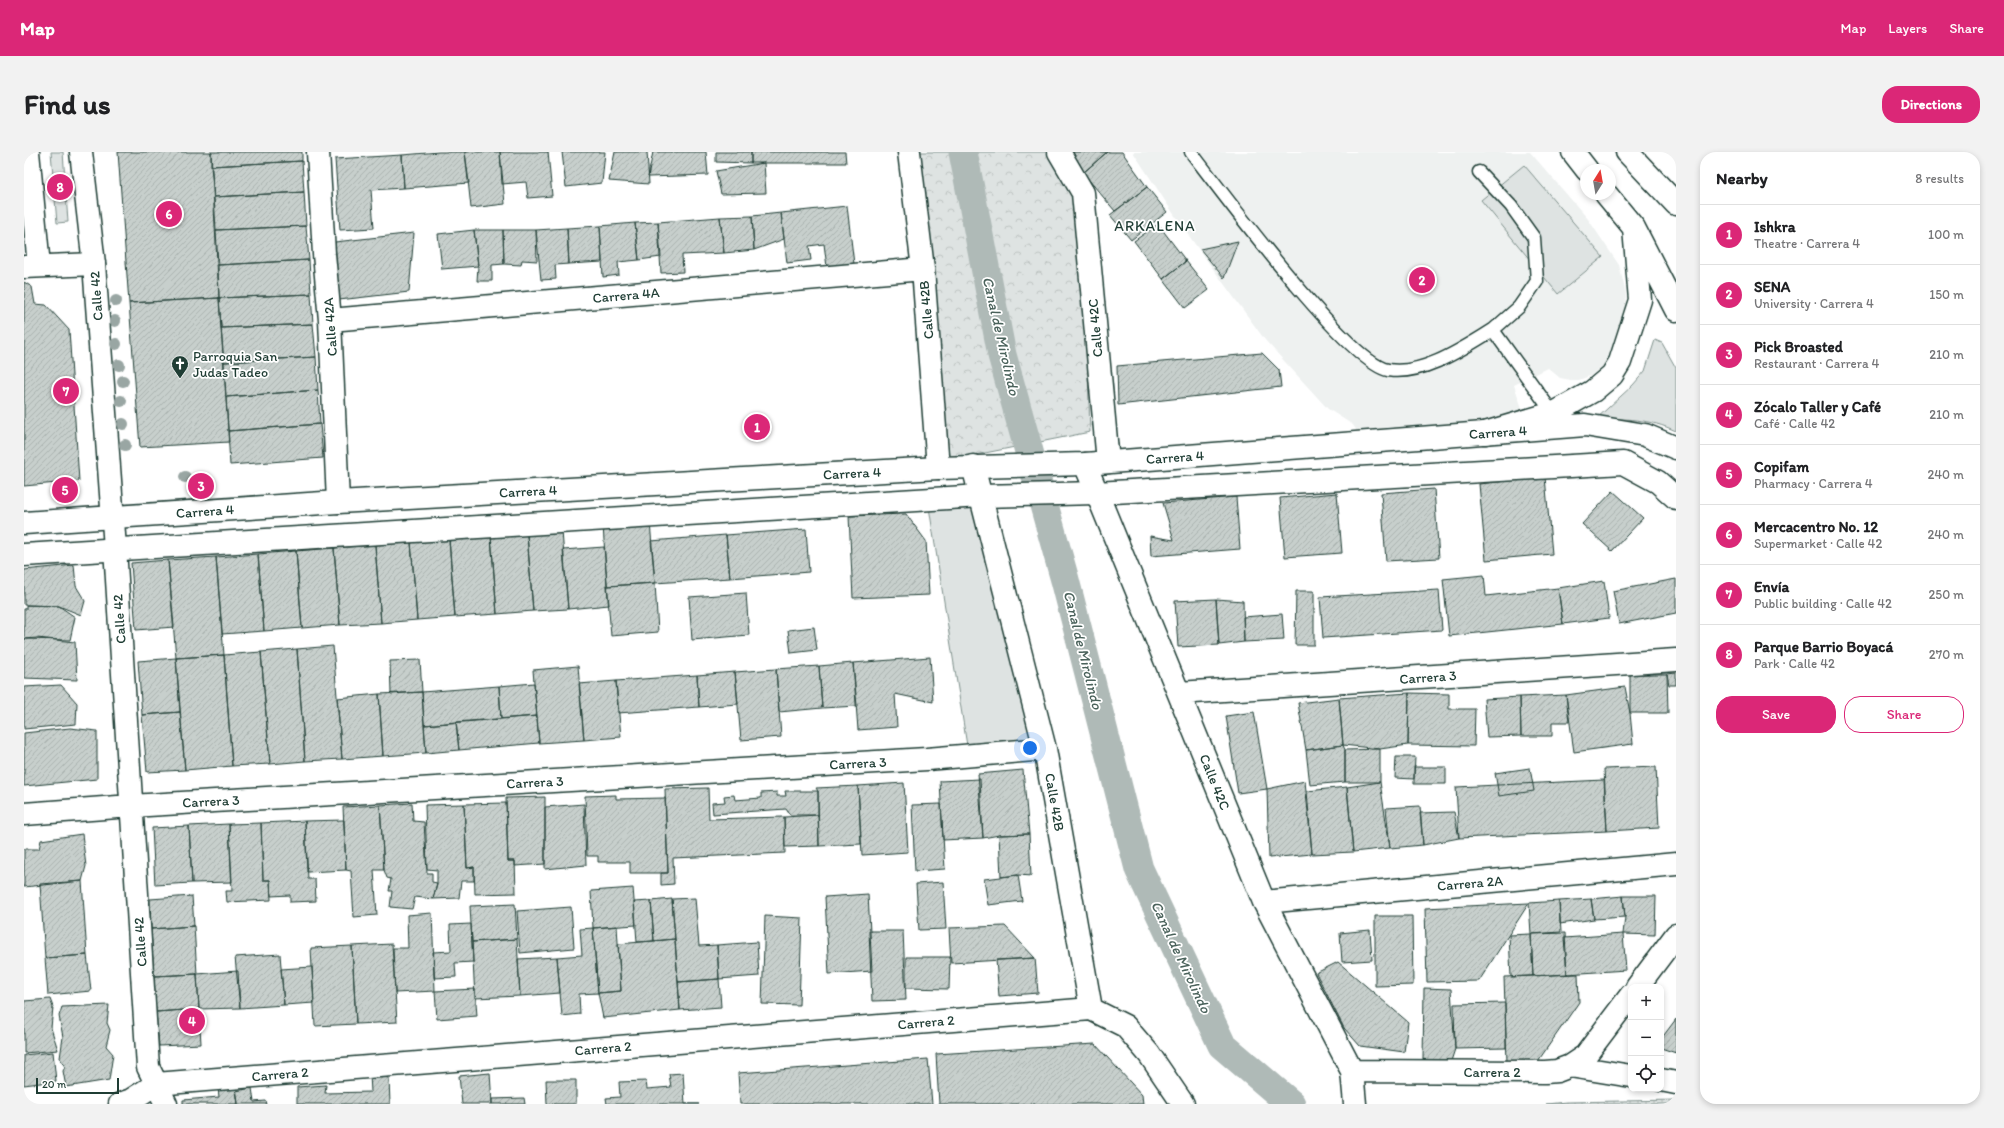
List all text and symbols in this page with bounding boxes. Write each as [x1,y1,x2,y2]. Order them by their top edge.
text: Map [20,17,55,40]
text: Map [1841,20,1866,37]
text: Layers [1888,20,1927,37]
text: Share [1949,20,1984,37]
button: Directions [1882,86,1980,123]
text: Find us [24,87,111,121]
north arrow [1580,164,1616,200]
text: Nearby [1716,168,1768,188]
text: 8 results [1915,171,1964,186]
pin: 8 [47,172,73,202]
pin: 6 [156,199,182,229]
district label: ARKALENA [1114,217,1196,235]
text: Ishkra [1754,218,1795,236]
text: 1 [1726,227,1732,242]
text: 100 m [1928,227,1964,242]
text: Theatre · Carrera 4 [1754,236,1860,251]
pin: 2 [1409,265,1435,295]
street label: Calle 42 [86,270,107,321]
water label: Canal de Mirolindo [979,275,1024,398]
text: SENA [1754,278,1790,296]
street label: Calle 42B [915,280,938,340]
street label: Carrera 4A [592,284,660,307]
text: 2 [1726,287,1732,302]
text: 150 m [1929,287,1964,302]
text: University · Carrera 4 [1754,296,1874,311]
street label: Calle 42A [320,297,341,357]
street label: Calle 42C [1084,298,1107,358]
text: Pick Broasted [1754,338,1843,356]
text: 3 [1725,347,1733,362]
text: 210 m [1929,347,1964,362]
place label: Parroquia San Judas Tadeo [193,348,277,381]
church icon: Parroquia San Judas Tadeo [170,354,190,379]
text: Restaurant · Carrera 4 [1754,356,1879,371]
pin: 7 [53,376,79,406]
text: Zócalo Taller y Café [1754,398,1881,416]
text: 4 [1725,407,1733,422]
text: 210 m [1929,407,1964,422]
pin: 1 [744,412,770,442]
text: Café · Calle 42 [1754,416,1835,431]
street label: Carrera 4 [1468,422,1528,443]
street label: Carrera 4 [1145,447,1205,468]
text: Copifam [1754,458,1809,476]
street label: Carrera 4 [823,463,882,484]
text: 5 [1726,467,1732,482]
text: 240 m [1927,467,1964,482]
pin: 3 [188,471,214,501]
pin: 5 [52,475,78,505]
text: Pharmacy · Carrera 4 [1754,476,1873,491]
street label: Carrera 4 [499,481,558,502]
street label: Carrera 4 [175,501,235,522]
text: Mercacentro No. 12 [1754,518,1878,536]
text: 6 [1726,527,1732,542]
text: 240 m [1927,527,1964,542]
text: Supermarket · Calle 42 [1754,536,1882,551]
text: Envía [1754,578,1789,596]
text: 7 [1726,587,1732,602]
text: 250 m [1928,587,1964,602]
water label: Canal de Mirolindo [1060,589,1107,712]
street label: Calle 42 [109,593,130,644]
text: Public building · Calle 42 [1754,596,1892,611]
text: Parque Barrio Boyacá [1754,638,1893,656]
text: 8 [1725,647,1733,662]
text: 270 m [1929,647,1964,662]
text: Park · Calle 42 [1754,656,1835,671]
street label: Carrera 3 [1399,667,1458,688]
button: Save [1716,696,1836,733]
button: Share [1844,696,1964,733]
your location [1020,738,1040,758]
street label: Calle 42C [1196,752,1233,813]
street label: Carrera 3 [829,753,887,773]
street label: Carrera 3 [506,772,564,792]
street label: Calle 42B [1041,772,1068,833]
street label: Carrera 3 [182,791,240,811]
street label: Carrera 2A [1436,872,1504,895]
water label: Canal de Mirolindo [1147,898,1215,1017]
street label: Calle 42 [130,916,151,967]
map controls [1628,984,1664,1092]
button: + [1628,984,1664,1020]
pin: 4 [179,1006,205,1036]
street label: Carrera 2 [897,1011,956,1033]
button: − [1628,1020,1664,1056]
street label: Carrera 2 [574,1037,633,1059]
button: locate [1628,1056,1664,1092]
street label: Carrera 2 [251,1063,310,1085]
street label: Carrera 2 [1463,1064,1521,1081]
scale bar [36,1076,119,1095]
text: 20 m [42,1078,66,1091]

